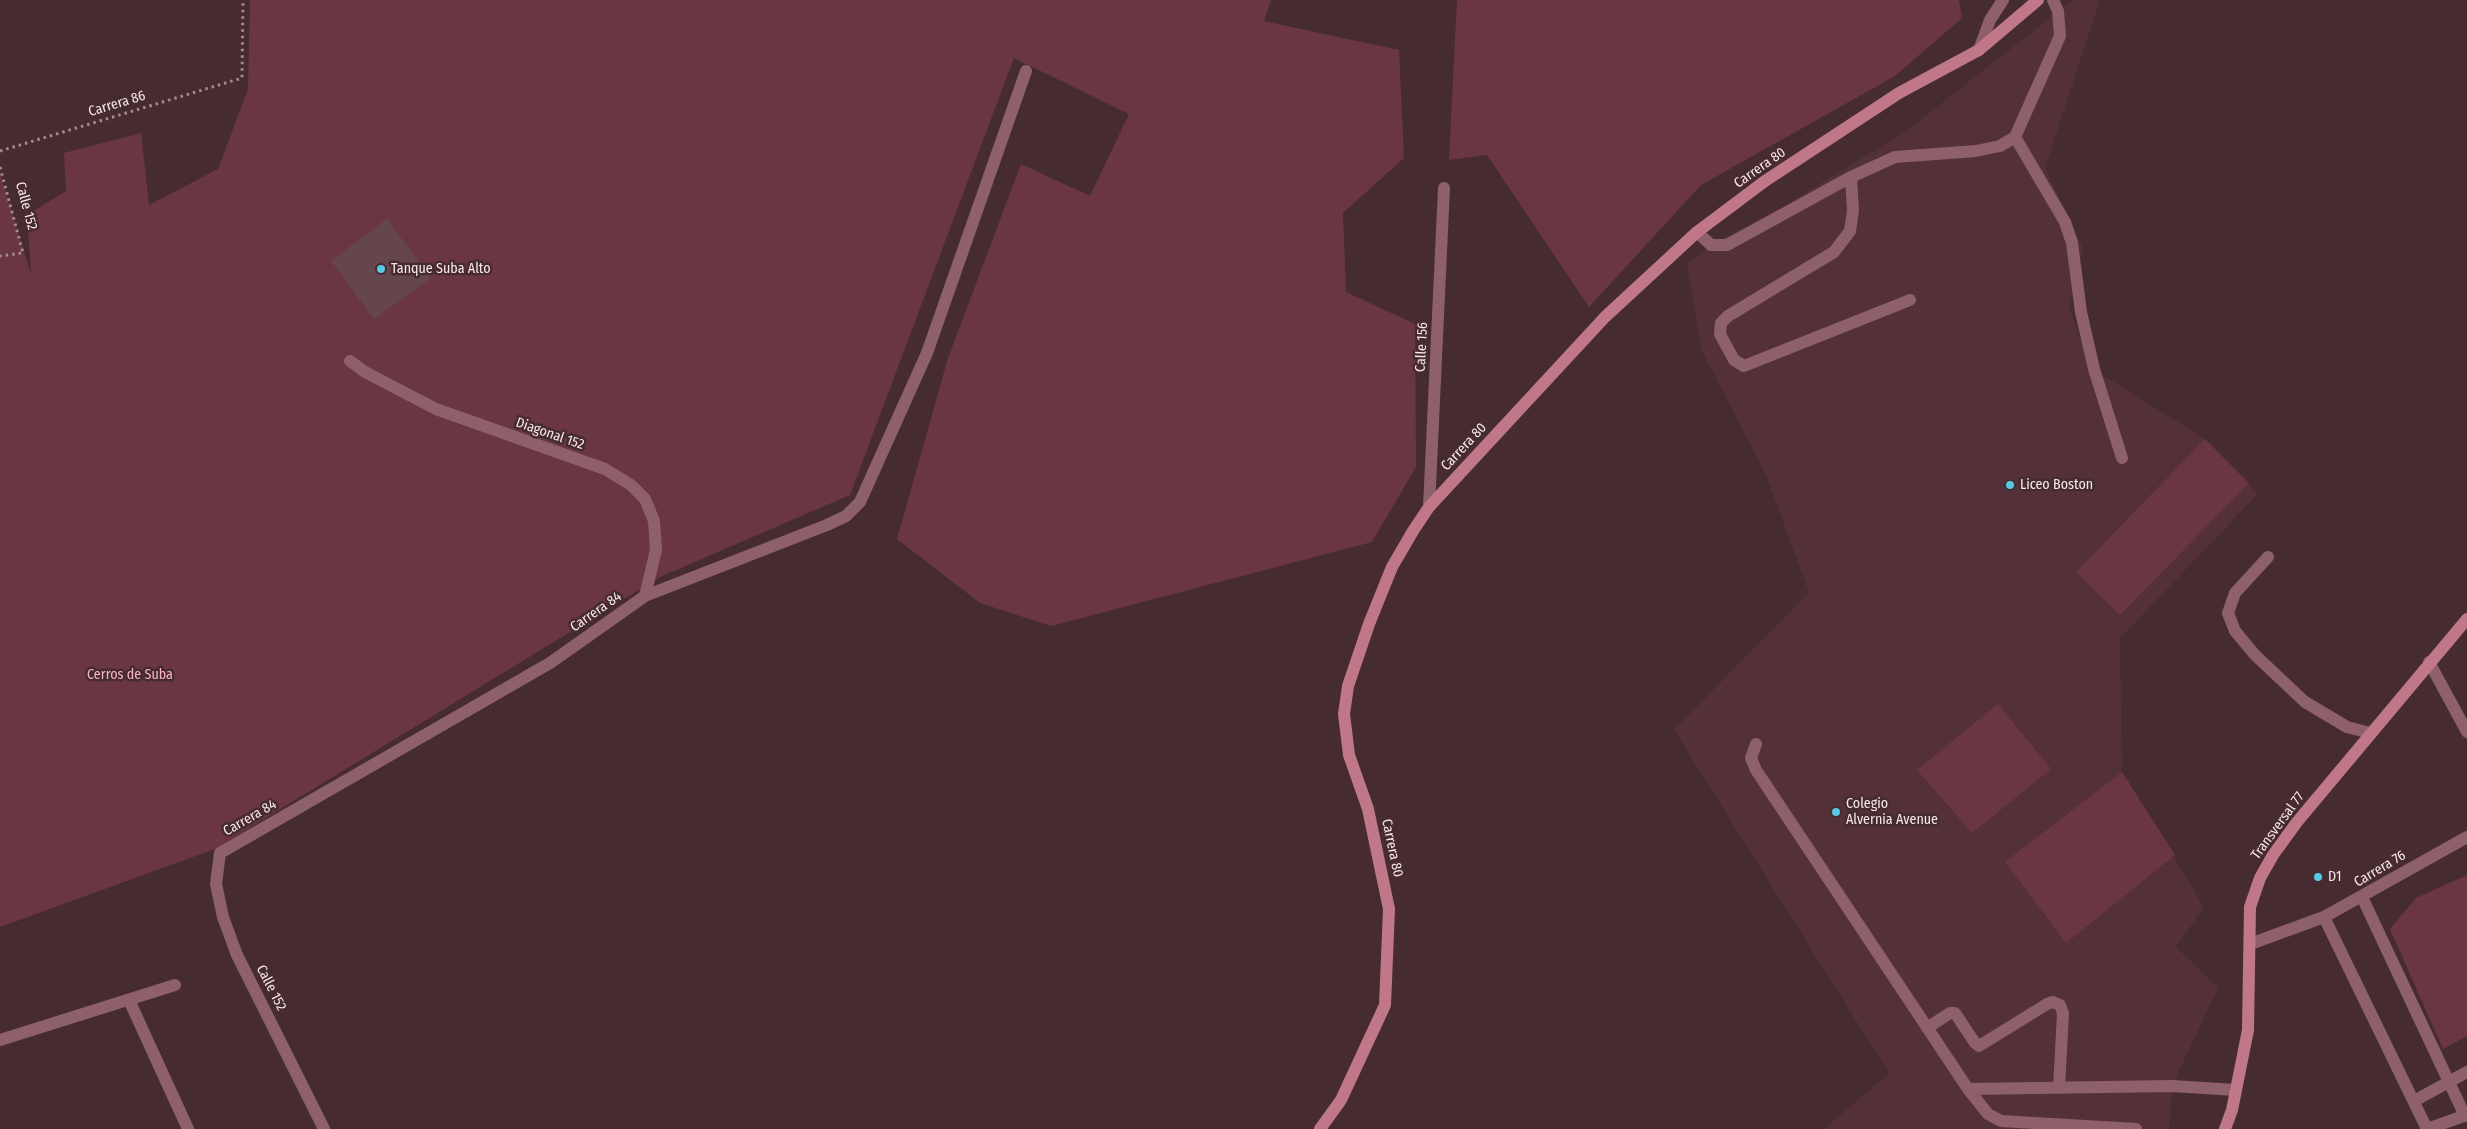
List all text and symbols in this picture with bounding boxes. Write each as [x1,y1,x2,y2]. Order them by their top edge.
street label: Carrera 86 [86,87,148,121]
street label: Carrera 80 [1731,144,1789,192]
street label: Calle 152 [12,180,40,232]
place label: Tanque Suba Alto [391,261,491,277]
marker: Tanque Suba Alto [375,263,387,275]
street label: Calle 156 [1412,322,1432,372]
street label: Diagonal 152 [514,414,586,454]
street label: Carrera 80 [1438,420,1490,474]
place label: Liceo Boston [2020,477,2093,493]
marker: Liceo Boston [2004,479,2016,491]
street label: Carrera 84 [567,588,625,636]
park label: Cerros de Suba [87,667,173,683]
street label: Transversal 77 [2248,789,2308,863]
street label: Carrera 84 [220,796,280,840]
place label: Colegio Alvernia Avenue [1846,796,1938,829]
marker: Colegio Alvernia Avenue [1830,806,1842,818]
street label: Carrera 80 [1378,817,1406,879]
street label: Carrera 76 [2351,847,2409,891]
place label: D1 [2328,869,2341,885]
marker: D1 [2312,871,2324,883]
street label: Calle 152 [252,962,290,1014]

